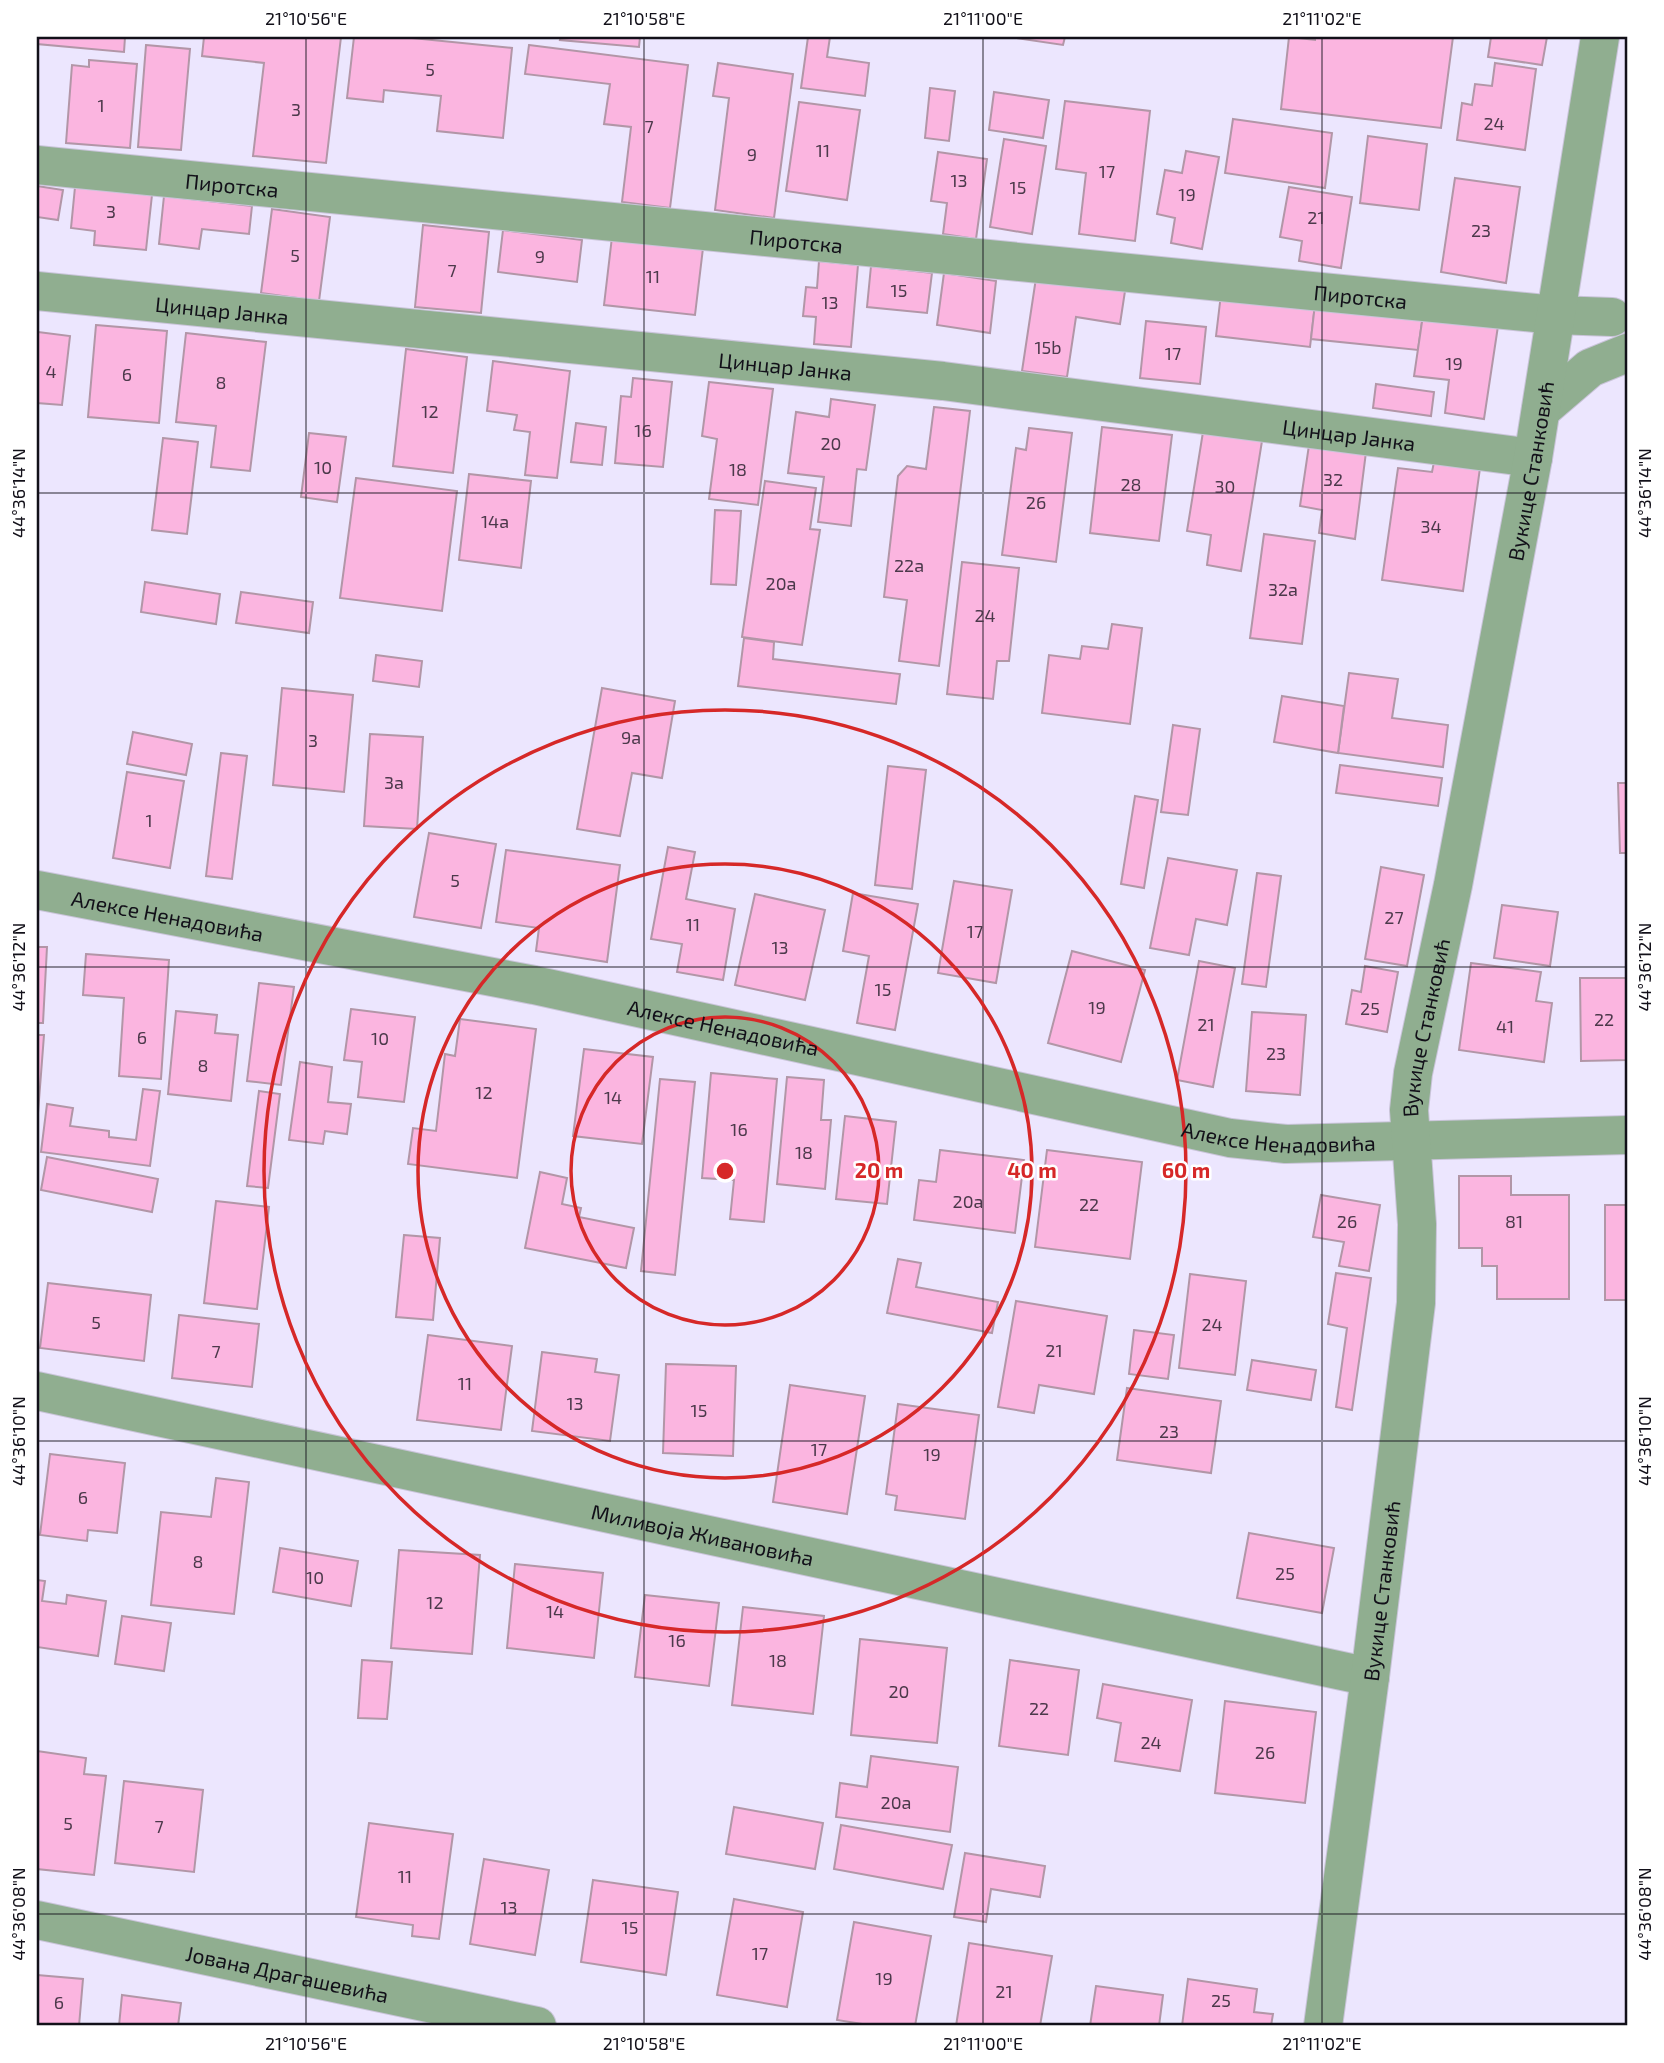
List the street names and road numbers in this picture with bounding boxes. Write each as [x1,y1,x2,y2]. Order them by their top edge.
street label: Пиротска [184,167,280,201]
street label: Пиротска [748,223,844,257]
street label: Пиротска [1313,279,1408,313]
street label: Цинцар Јанка [154,290,290,328]
street label: Цинцар Јанка [717,346,853,384]
street label: Вукице Станковић [1502,379,1558,563]
street label: Цинцар Јанка [1281,413,1417,455]
street label: Алексе Ненадовића [70,884,266,946]
street label: Вукице Станковић [1396,936,1454,1118]
street label: Алексе Ненадовића [626,994,821,1060]
street label: Алексе Ненадовића [1179,1115,1376,1157]
street label: Миливоја Живановића [589,1498,816,1570]
street label: Вукице Станковић [1357,1499,1404,1683]
street label: Јована Драгашевића [184,1939,391,2007]

